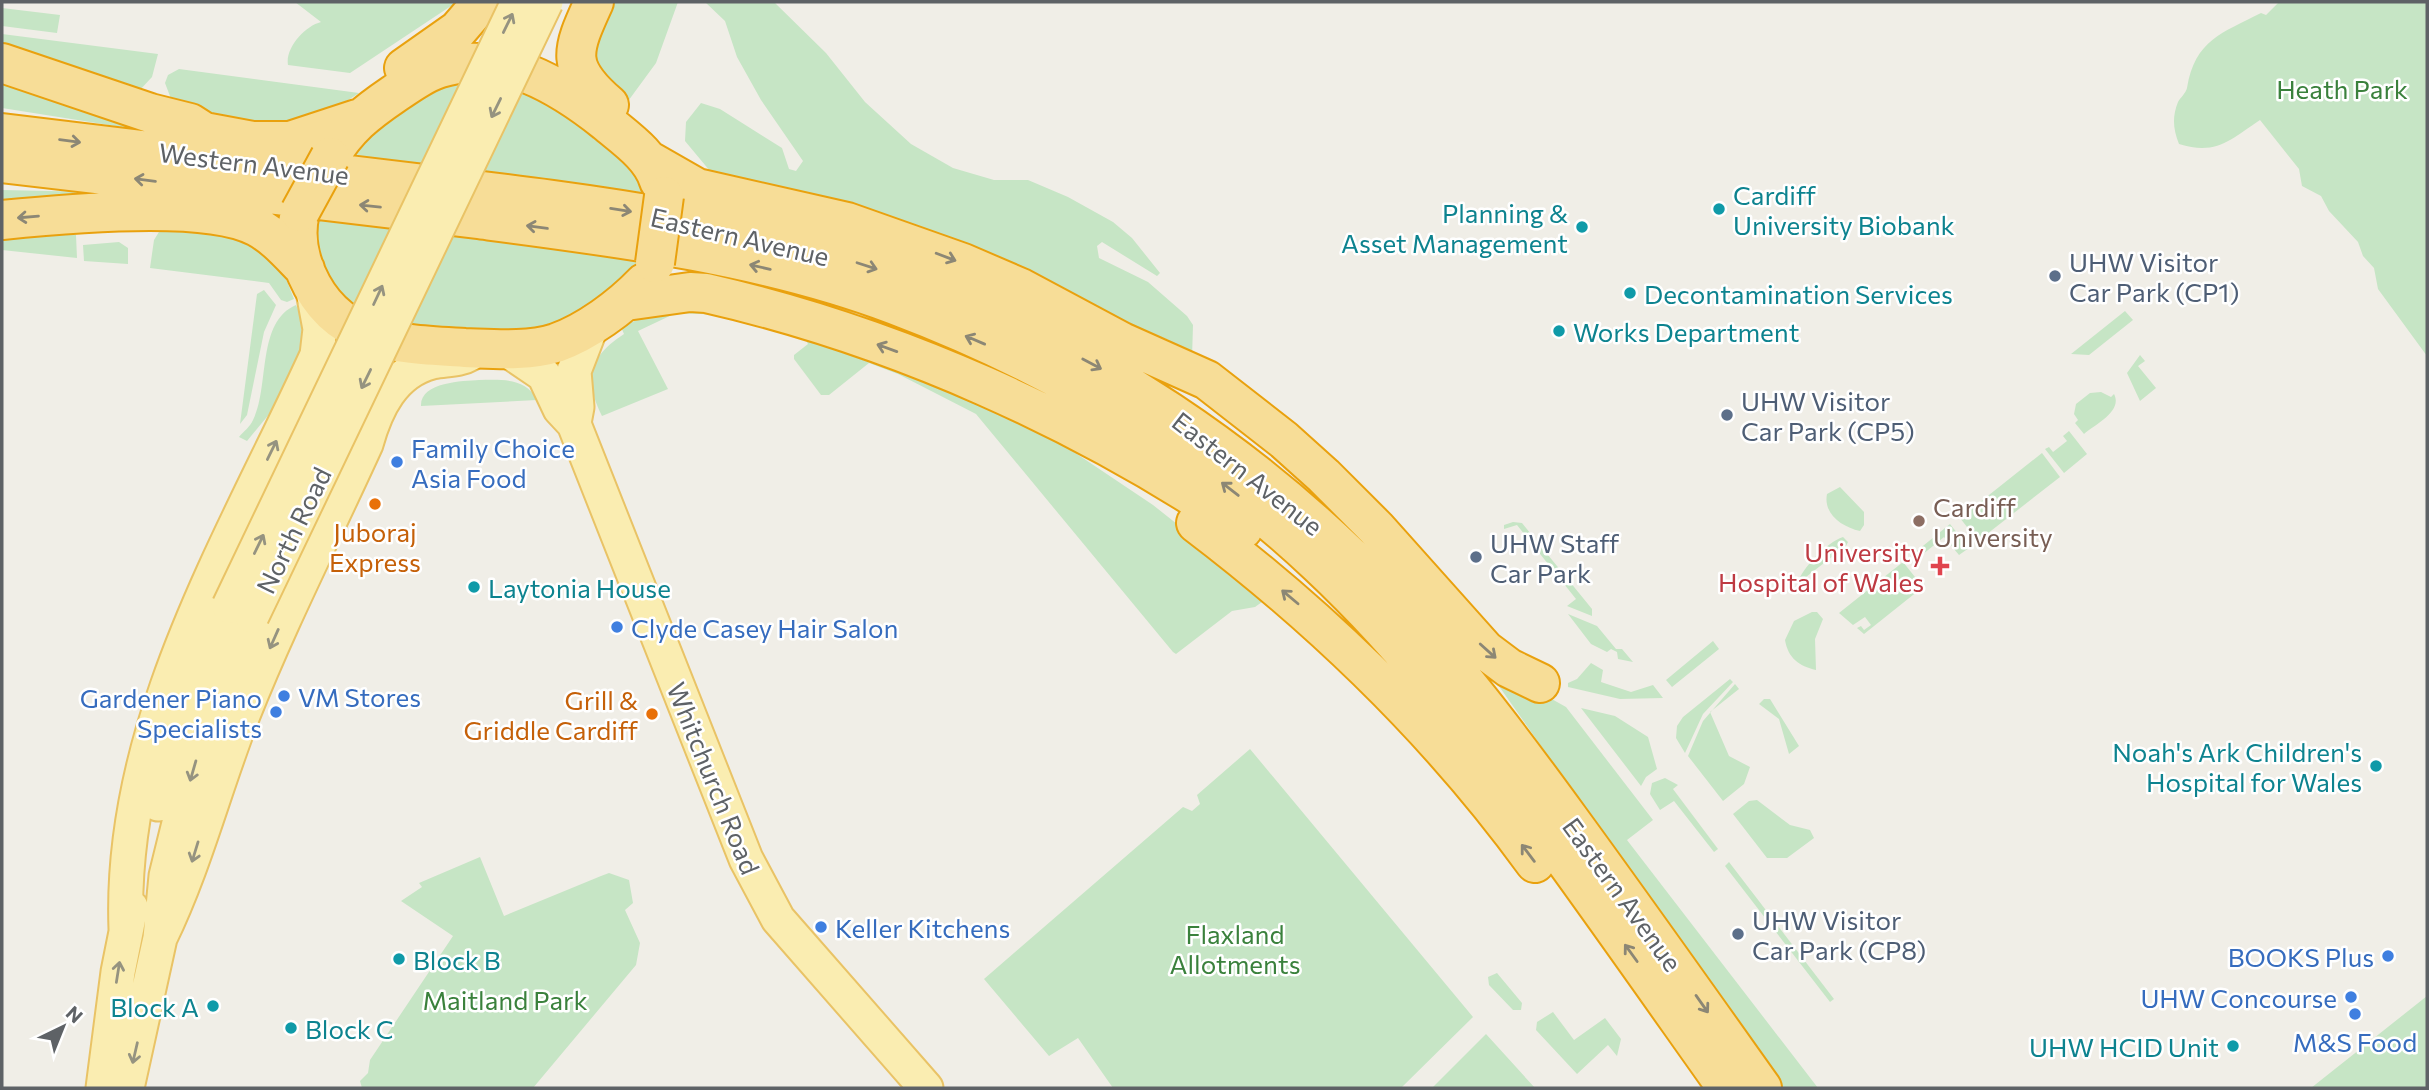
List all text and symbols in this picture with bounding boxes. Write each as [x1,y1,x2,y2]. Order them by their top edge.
one-way arrow [502,13,515,34]
park label: Heath Park [2276,73,2408,104]
one-way arrow [488,97,501,118]
one-way arrow [58,135,80,148]
street label: Western Avenue [157,136,351,190]
one-way arrow [134,173,156,186]
place label: Cardiff University Biobank [1733,179,1955,240]
place label: Planning & Asset Management [1341,197,1568,258]
one-way arrow [360,200,382,213]
street label: Eastern Avenue [648,200,832,272]
marker: Cardiff University Biobank [1711,201,1727,217]
one-way arrow [610,204,632,217]
one-way arrow [18,211,40,224]
marker: Planning & Asset Management [1574,219,1590,235]
one-way arrow [526,220,549,233]
place label: UHW Visitor Car Park (CP1) [2069,246,2239,307]
one-way arrow [934,251,956,264]
one-way arrow [750,260,772,273]
one-way arrow [855,261,877,273]
marker: UHW Visitor Car Park (CP1) [2047,268,2063,284]
place label: Decontamination Services [1644,278,1953,309]
one-way arrow [372,284,385,306]
marker: Decontamination Services [1622,285,1638,301]
place label: Works Department [1573,316,1799,347]
marker: Works Department [1551,323,1567,339]
one-way arrow [965,333,987,346]
one-way arrow [876,341,898,353]
one-way arrow [1081,358,1102,371]
one-way arrow [359,368,372,389]
place label: UHW Visitor Car Park (CP5) [1741,385,1915,446]
street label: Eastern Avenue [1167,405,1329,541]
marker: UHW Visitor Car Park (CP5) [1719,407,1735,423]
place label: Family Choice Asia Food [411,432,575,493]
one-way arrow [266,440,280,461]
marker: Family Choice Asia Food [389,454,405,470]
street label: North Road [249,462,337,598]
one-way arrow [1221,481,1239,496]
place label: Cardiff University [1933,491,2053,552]
marker: Juboraj Express [367,496,383,512]
marker: Cardiff University [1911,513,1927,529]
place label: Juboraj Express [329,516,421,577]
place label: UHW Staff Car Park [1490,527,1619,588]
one-way arrow [252,534,266,555]
place label: University Hospital of Wales [1718,536,1924,597]
marker: UHW Staff Car Park [1468,549,1484,565]
marker: University Hospital of Wales [1930,556,1950,576]
place label: Laytonia House [488,572,671,603]
marker: Laytonia House [466,579,482,595]
one-way arrow [1282,589,1300,605]
place label: Clyde Casey Hair Salon [631,612,898,643]
marker: Clyde Casey Hair Salon [609,619,625,635]
one-way arrow [267,628,280,649]
one-way arrow [1479,643,1497,659]
street label: Whitchurch Road [661,678,767,878]
place label: VM Stores [298,681,421,712]
place label: Gardener Piano Specialists [80,682,262,743]
place label: Grill & Griddle Cardiff [464,684,638,745]
marker: VM Stores [276,688,292,704]
marker: Gardener Piano Specialists [268,704,284,720]
marker: Grill & Griddle Cardiff [644,706,660,722]
place label: Noah's Ark Children's Hospital for Wales [2112,736,2362,797]
marker: Noah's Ark Children's Hospital for Wales [2368,758,2384,774]
one-way arrow [185,760,198,782]
street label: Eastern Avenue [1557,811,1689,977]
one-way arrow [188,841,201,863]
one-way arrow [1520,844,1535,863]
place label: UHW Visitor Car Park (CP8) [1752,904,1926,965]
place label: Keller Kitchens [835,912,1010,943]
park label: Flaxland Allotments [1170,918,1300,979]
marker: Keller Kitchens [813,919,829,935]
marker: UHW Visitor Car Park (CP8) [1730,926,1746,942]
place label: BOOKS Plus [2228,941,2374,972]
place label: Block B [413,944,501,975]
one-way arrow [1624,944,1638,963]
marker: BOOKS Plus [2380,948,2396,964]
marker: Block B [391,951,407,967]
one-way arrow [112,961,125,984]
place label: UHW Concourse [2140,982,2337,1013]
park label: Maitland Park [422,984,588,1015]
marker: UHW Concourse [2343,989,2359,1005]
place label: Block A [110,991,199,1022]
north arrow [28,992,98,1062]
one-way arrow [1695,994,1709,1013]
marker: Block A [205,998,221,1014]
text: N [62,1001,88,1027]
marker: M&S Food [2347,1006,2363,1022]
place label: Block C [305,1013,394,1044]
marker: Block C [283,1020,299,1036]
place label: M&S Food [2293,1026,2417,1057]
place label: UHW HCID Unit [2029,1031,2219,1062]
marker: UHW HCID Unit [2225,1038,2241,1054]
one-way arrow [128,1041,142,1064]

